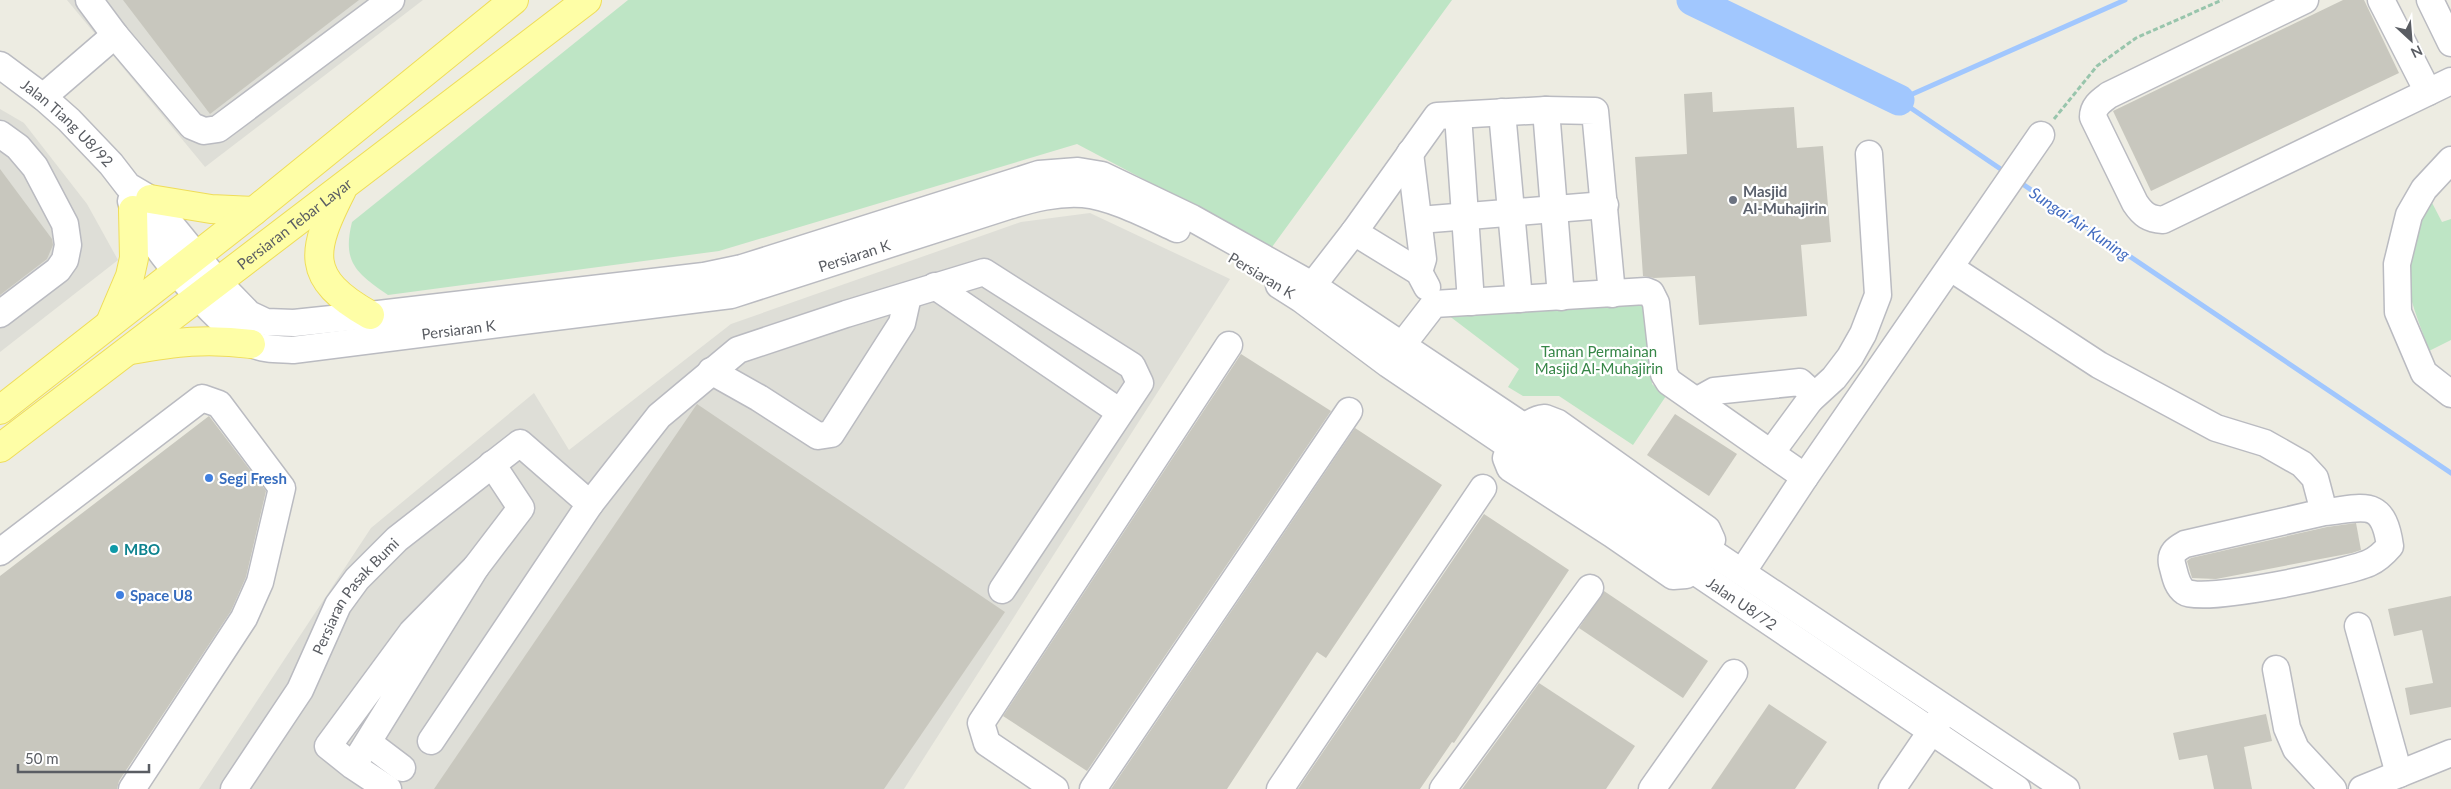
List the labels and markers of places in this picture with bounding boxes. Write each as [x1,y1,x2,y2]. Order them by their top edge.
place label: Masjid Al-Muhajirin [1742,182,1827,217]
marker: Masjid Al-Muhajirin [1727,194,1739,206]
place label: Segi Fresh [219,469,287,487]
marker: Segi Fresh [203,472,215,484]
place label: MBO [124,540,160,558]
marker: MBO [108,543,120,555]
place label: Space U8 [130,586,193,604]
marker: Space U8 [114,589,126,601]

